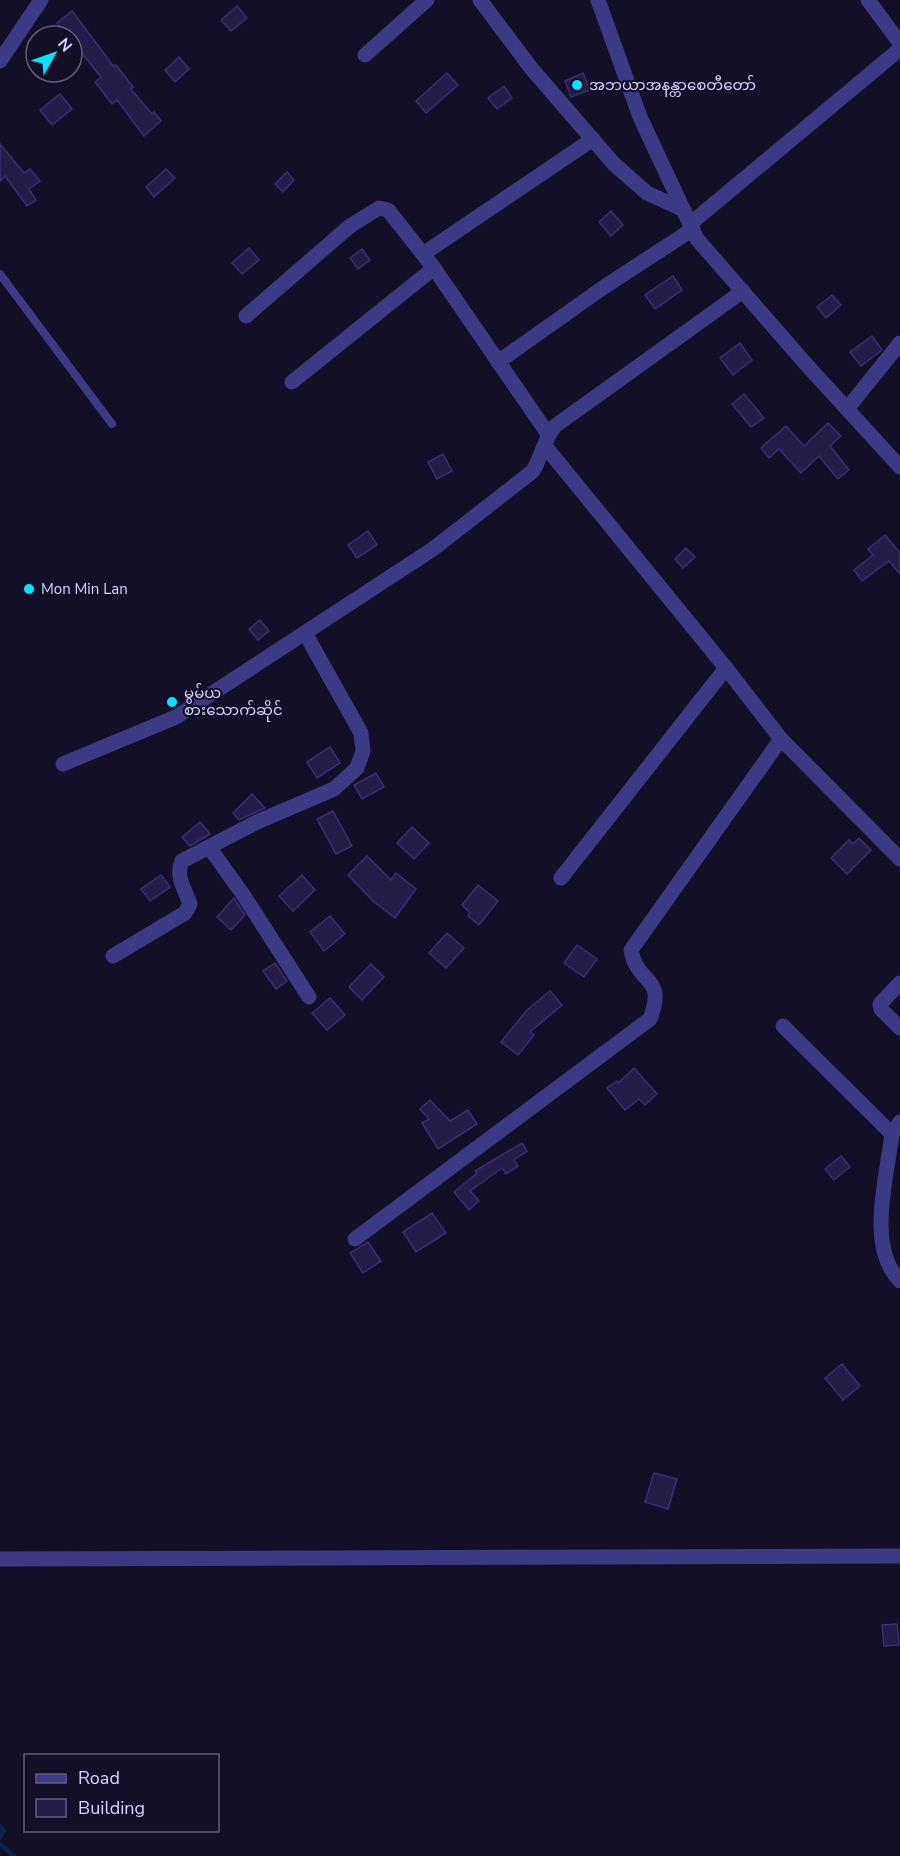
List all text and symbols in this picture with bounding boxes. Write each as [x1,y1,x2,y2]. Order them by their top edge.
north arrow [24,24,84,84]
text: N [52,33,77,57]
place label: အဘယာအနန္တာစေတီတော် [589,75,756,97]
marker: အဘယာအနန္တာစေတီတော် [570,78,584,92]
place label: Mon Min Lan [41,579,128,599]
marker: Mon Min Lan [22,582,36,596]
place label: မွမ်ယ စားသောက်ဆိုင် [184,683,283,722]
marker: မွမ်ယ စားသောက်ဆိုင် [165,695,179,709]
legend [24,1754,219,1832]
text: Road [78,1766,120,1790]
text: Building [78,1796,145,1820]

